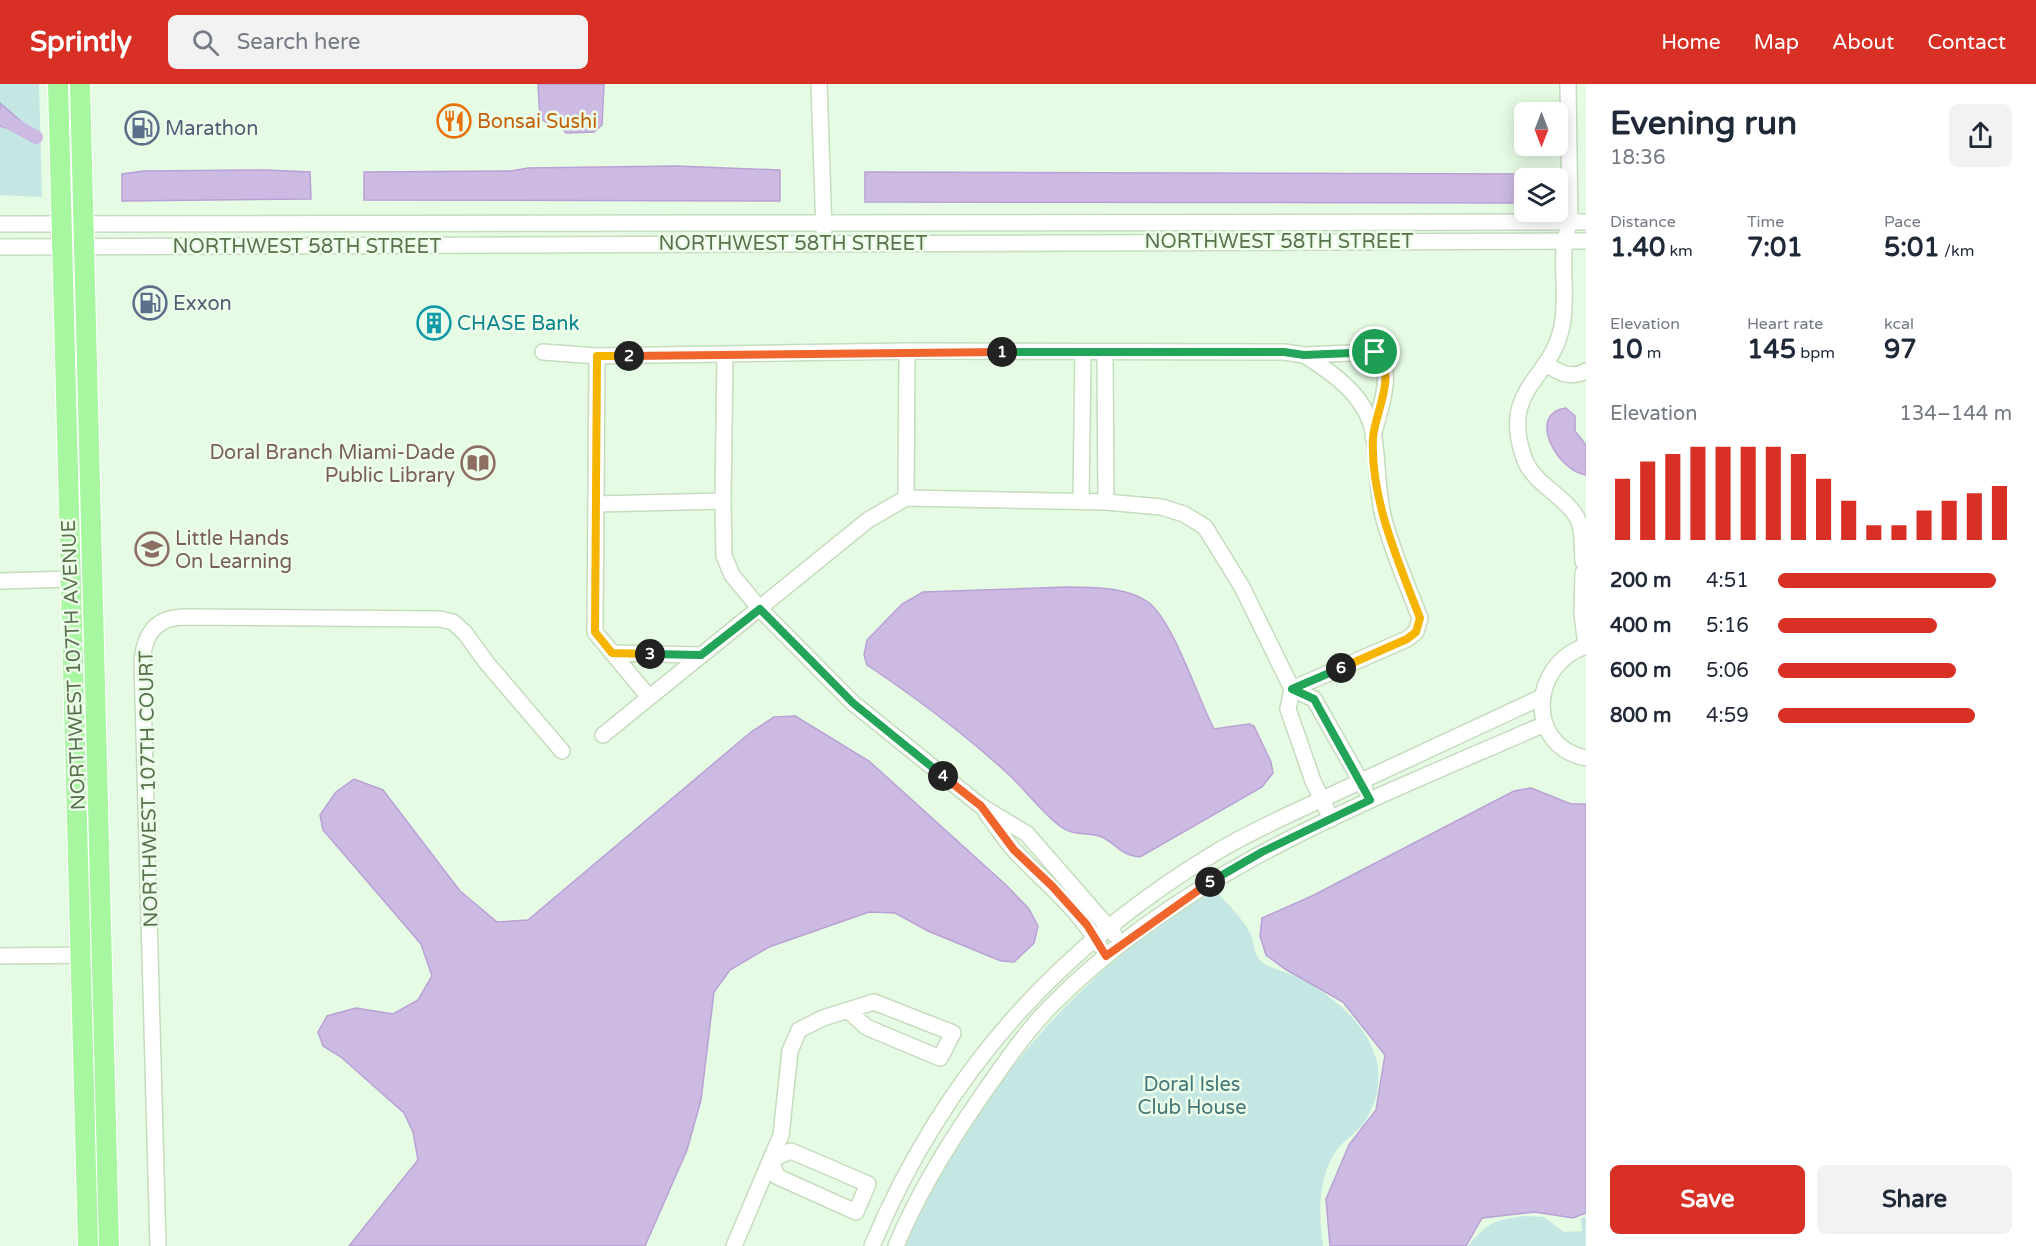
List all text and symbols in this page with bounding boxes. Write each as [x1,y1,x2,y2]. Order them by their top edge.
search box [168,15,588,69]
text: Sprintly [30,25,132,59]
icon: search [189,26,222,59]
text: Search here [237,29,361,55]
text: Home [1661,30,1721,55]
text: Map [1754,30,1799,55]
text: About [1832,30,1894,55]
text: Contact [1927,30,2006,55]
north arrow [1514,102,1568,156]
map controls [1514,102,1568,222]
restaurant icon: Bonsai Sushi [436,103,472,139]
text: Evening run [1610,104,1797,143]
button: share [1949,104,2012,167]
fuel station icon: Marathon [124,110,160,146]
place label: Bonsai Sushi [477,110,597,134]
place label: Marathon [165,117,258,141]
text: 18:36 [1610,146,1665,170]
button: layers [1514,168,1568,222]
text: Distance [1610,212,1676,232]
text: Time [1747,212,1784,232]
text: Pace [1884,212,1921,232]
street label: NORTHWEST 58TH STREET [1144,230,1414,254]
street label: NORTHWEST 58TH STREET [658,232,928,256]
text: 1.40 [1610,232,1665,263]
text: 7:01 [1747,232,1803,263]
text: 5:01 [1884,232,1940,263]
street label: NORTHWEST 58TH STREET [172,235,442,259]
text: km [1665,241,1693,261]
text: /km [1940,241,1974,261]
fuel station icon: Exxon [132,285,168,321]
place label: Exxon [173,292,232,316]
building icon: CHASE Bank [416,305,452,341]
place label: CHASE Bank [457,312,579,336]
text: Elevation [1610,314,1680,334]
text: Heart rate [1747,314,1823,334]
text: kcal [1884,314,1914,334]
pin [1349,326,1400,377]
text: 10 [1610,334,1643,365]
text: 145 [1747,334,1796,365]
text: 97 [1884,334,1917,365]
icon: arrive [1358,335,1391,368]
pin: 1 [987,337,1017,367]
pin: 2 [614,341,644,371]
text: 1 [997,342,1007,362]
text: m [1643,343,1662,363]
text: bpm [1796,343,1835,363]
text: 2 [624,346,634,366]
text: Elevation [1610,402,1697,426]
text: 134–144 m [1899,402,2012,426]
place label: Doral Branch Miami-Dade Public Library [209,441,455,488]
library icon: Doral Branch Miami-Dade Public Library [460,445,496,481]
street label: NORTHWEST 107TH AVENUE [57,519,91,811]
place label: Little Hands On Learning [175,527,292,574]
school or university icon: Little Hands On Learning [134,531,170,567]
text: 200 m [1610,569,1671,593]
text: 4:51 [1706,569,1749,593]
text: 400 m [1610,614,1671,638]
text: 5:16 [1706,614,1749,638]
pin: 3 [635,639,665,669]
text: 3 [645,644,655,664]
street label: NORTHWEST 107TH COURT [135,650,163,928]
pin: 6 [1326,653,1356,683]
text: 6 [1336,658,1346,678]
text: 600 m [1610,659,1671,683]
text: 5:06 [1706,659,1749,683]
text: 800 m [1610,704,1671,728]
text: 4:59 [1706,704,1749,728]
pin: 4 [928,761,958,791]
text: 4 [938,766,948,786]
pin: 5 [1195,867,1225,897]
text: 5 [1205,872,1215,892]
park label: Doral Isles Club House [1138,1073,1246,1120]
button: Save [1610,1165,1805,1234]
button: Share [1817,1165,2012,1234]

